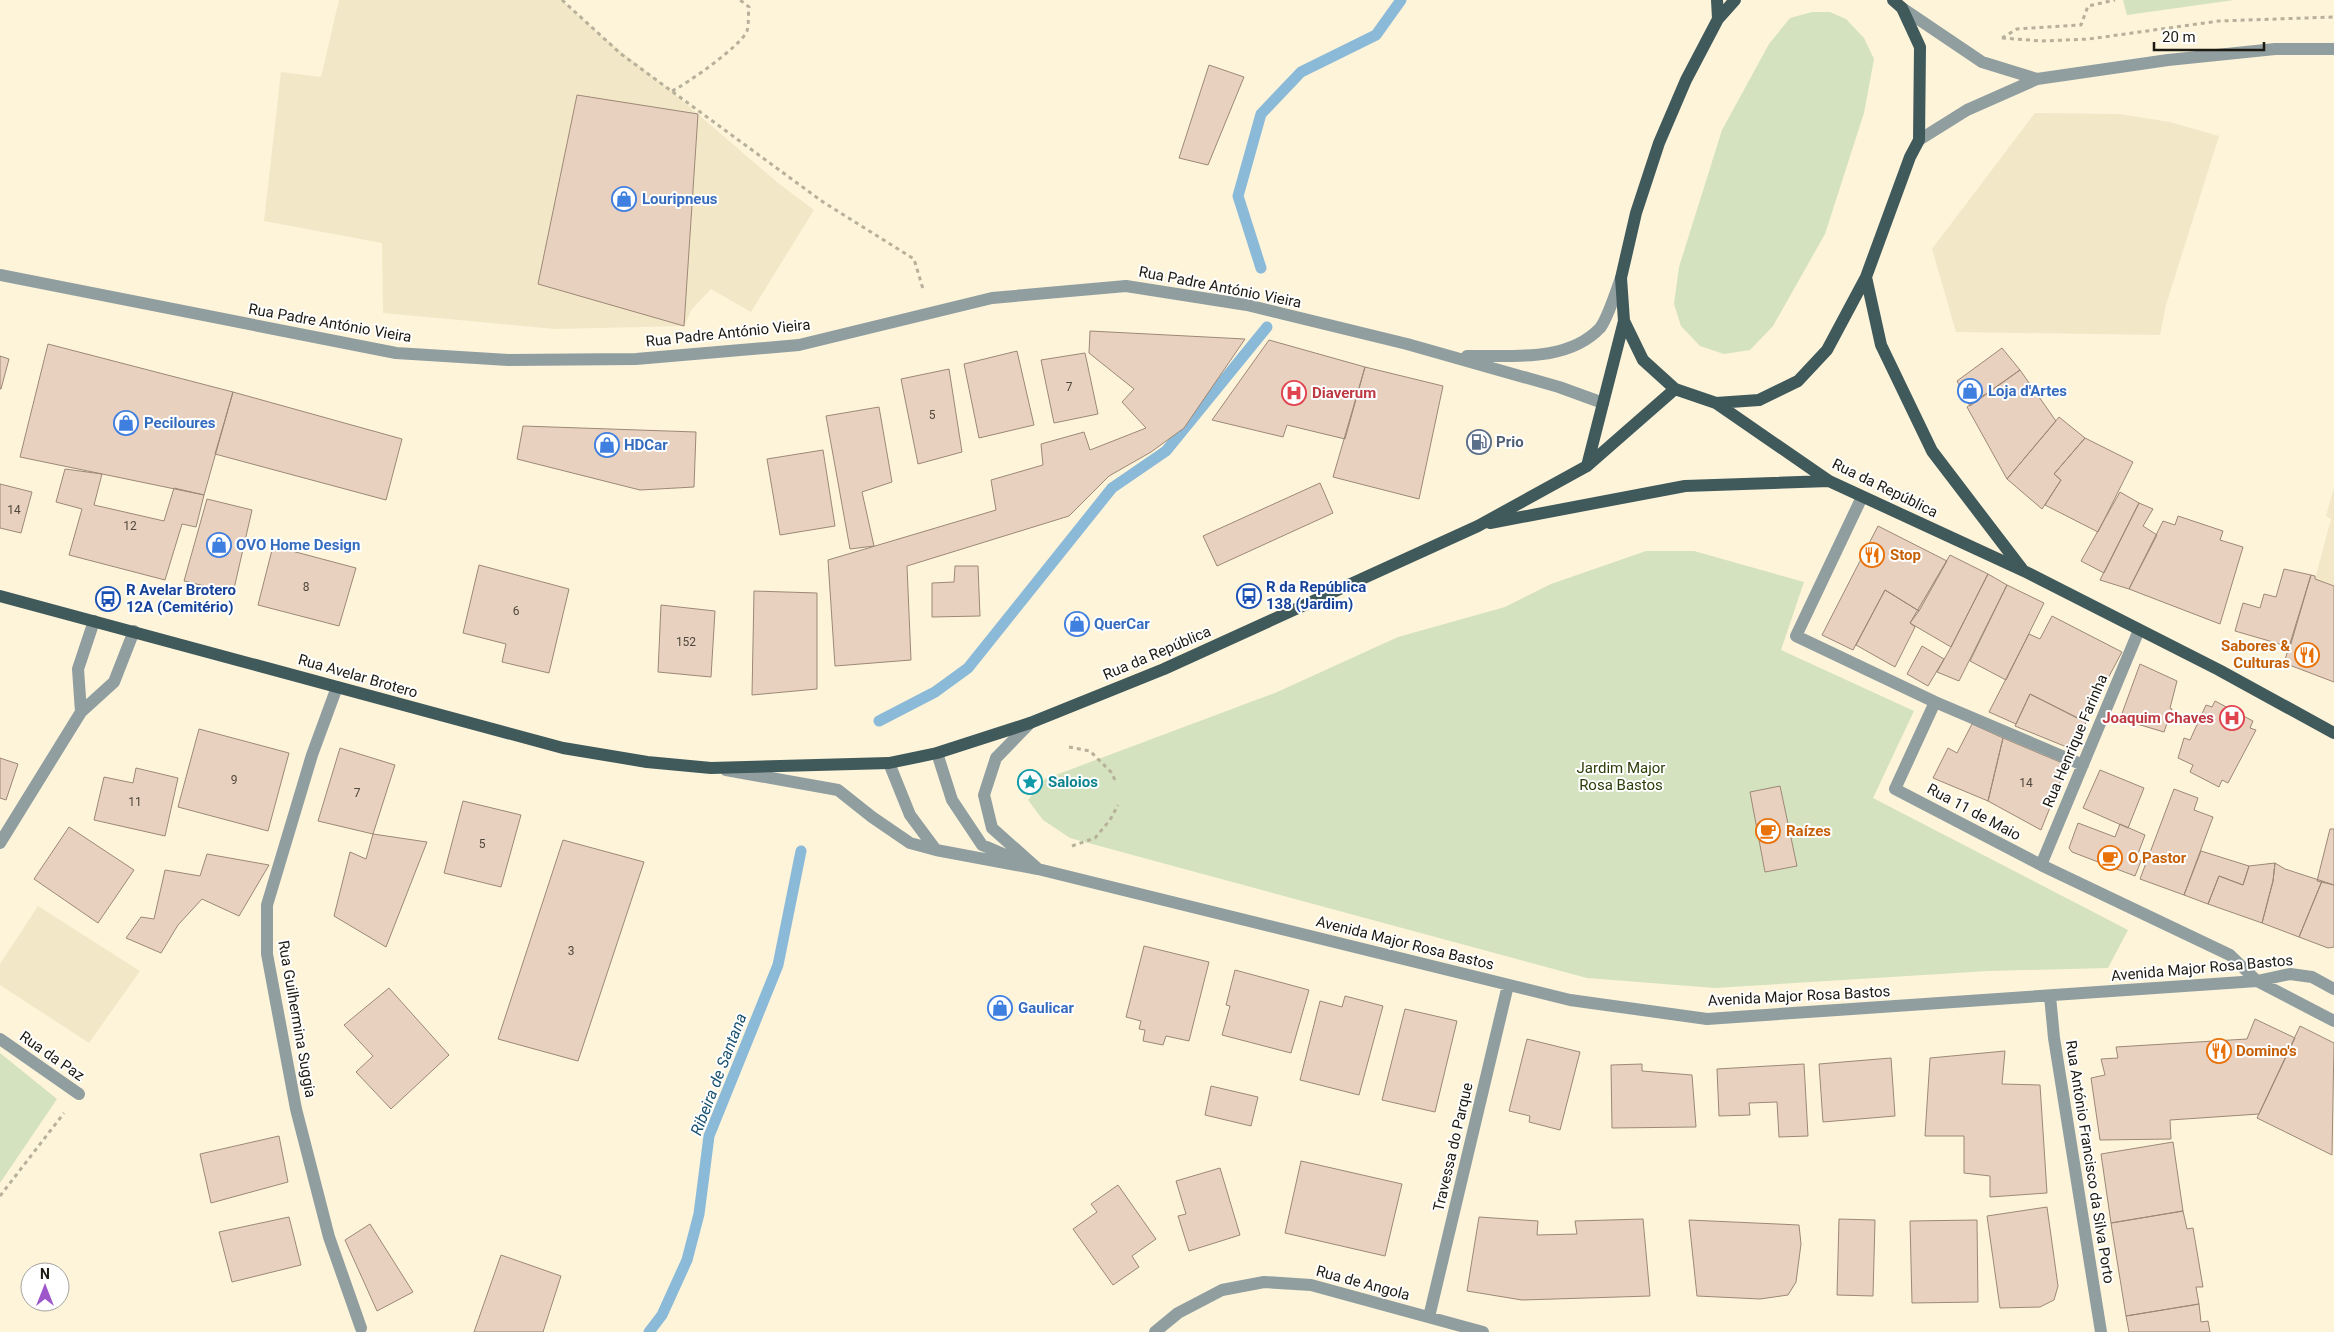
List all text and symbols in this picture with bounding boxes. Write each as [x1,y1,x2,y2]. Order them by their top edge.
scale bar [2154,20,2264,52]
text: 20 m [2162,28,2196,46]
shop icon: Louripneus [611,186,637,212]
place label: Louripneus [642,190,718,208]
street label: Rua Padre António Vieira [1137,262,1303,312]
street label: Rua Padre António Vieira [247,300,413,346]
street label: Rua Padre António Vieira [645,315,811,351]
shop icon: Loja d'Artes [1957,378,1983,404]
house number: 7 [1066,380,1073,394]
hospital icon: Diaverum [1281,380,1307,406]
place label: Loja d'Artes [1988,382,2067,400]
place label: Diaverum [1312,384,1376,402]
house number: 5 [929,408,936,422]
shop icon: Peciloures [113,410,139,436]
place label: Peciloures [144,414,216,432]
fuel station icon: Prio [1466,429,1492,455]
shop icon: HDCar [594,432,620,458]
place label: Prio [1496,433,1524,451]
place label: HDCar [624,436,668,454]
street label: Rua da República [1829,455,1941,521]
house number: 14 [7,503,21,517]
house number: 12 [123,519,137,533]
shop icon: OVO Home Design [206,532,232,558]
place label: OVO Home Design [236,536,360,554]
restaurant icon: Stop [1859,542,1885,568]
place label: Stop [1890,546,1921,564]
place label: R da República 138 (Jardim) [1266,578,1366,613]
house number: 8 [303,580,310,594]
place label: R Avelar Brotero 12A (Cemitério) [126,581,236,616]
bus stop icon: R da República 138 (Jardim) [1236,583,1262,609]
bus stop icon: R Avelar Brotero 12A (Cemitério) [95,586,121,612]
house number: 6 [513,604,520,618]
shop icon: QuerCar [1064,611,1090,637]
place label: QuerCar [1094,615,1150,633]
street label: Rua da República [1100,622,1214,684]
house number: 152 [676,635,696,649]
place label: Sabores & Culturas [2221,637,2290,672]
restaurant icon: Sabores & Culturas [2294,642,2320,668]
street label: Rua Avelar Brotero [296,650,420,702]
street label: Rua Henrique Farinha [2039,672,2111,810]
hospital icon: Joaquim Chaves [2219,705,2245,731]
place label: Joaquim Chaves [2102,709,2214,727]
park label: Jardim Major Rosa Bastos [1577,759,1665,794]
place icon: Saloios [1017,769,1043,795]
house number: 9 [231,773,237,787]
place label: Saloios [1048,773,1098,791]
house number: 14 [2019,776,2033,790]
street label: Rua 11 de Maio [1924,780,2024,844]
house number: 7 [354,786,361,800]
house number: 11 [128,795,142,809]
cafe icon: Raízes [1755,818,1781,844]
place label: Raízes [1786,822,1831,840]
house number: 5 [479,837,486,851]
cafe icon: O Pastor [2097,845,2123,871]
place label: O Pastor [2128,849,2187,867]
street label: Avenida Major Rosa Bastos [1314,912,1496,974]
street label: Rua Guilhermina Suggia [274,939,320,1099]
house number: 3 [568,944,574,958]
street label: Avenida Major Rosa Bastos [2110,951,2294,985]
street label: Avenida Major Rosa Bastos [1707,982,1891,1010]
shop icon: Gaulicar [987,995,1013,1021]
place label: Gaulicar [1018,999,1074,1017]
water label: Ribeira de Santana [686,1011,750,1138]
street label: Rua da Paz [16,1027,88,1085]
restaurant icon: Domino's [2206,1038,2232,1064]
street label: Rua António Francisco da Silva Porto [2062,1039,2118,1285]
place label: Domino's [2236,1042,2297,1060]
street label: Travessa do Parque [1429,1081,1477,1213]
north arrow [20,1262,70,1312]
street label: Rua de Angola [1314,1262,1412,1304]
text: N [40,1266,50,1282]

